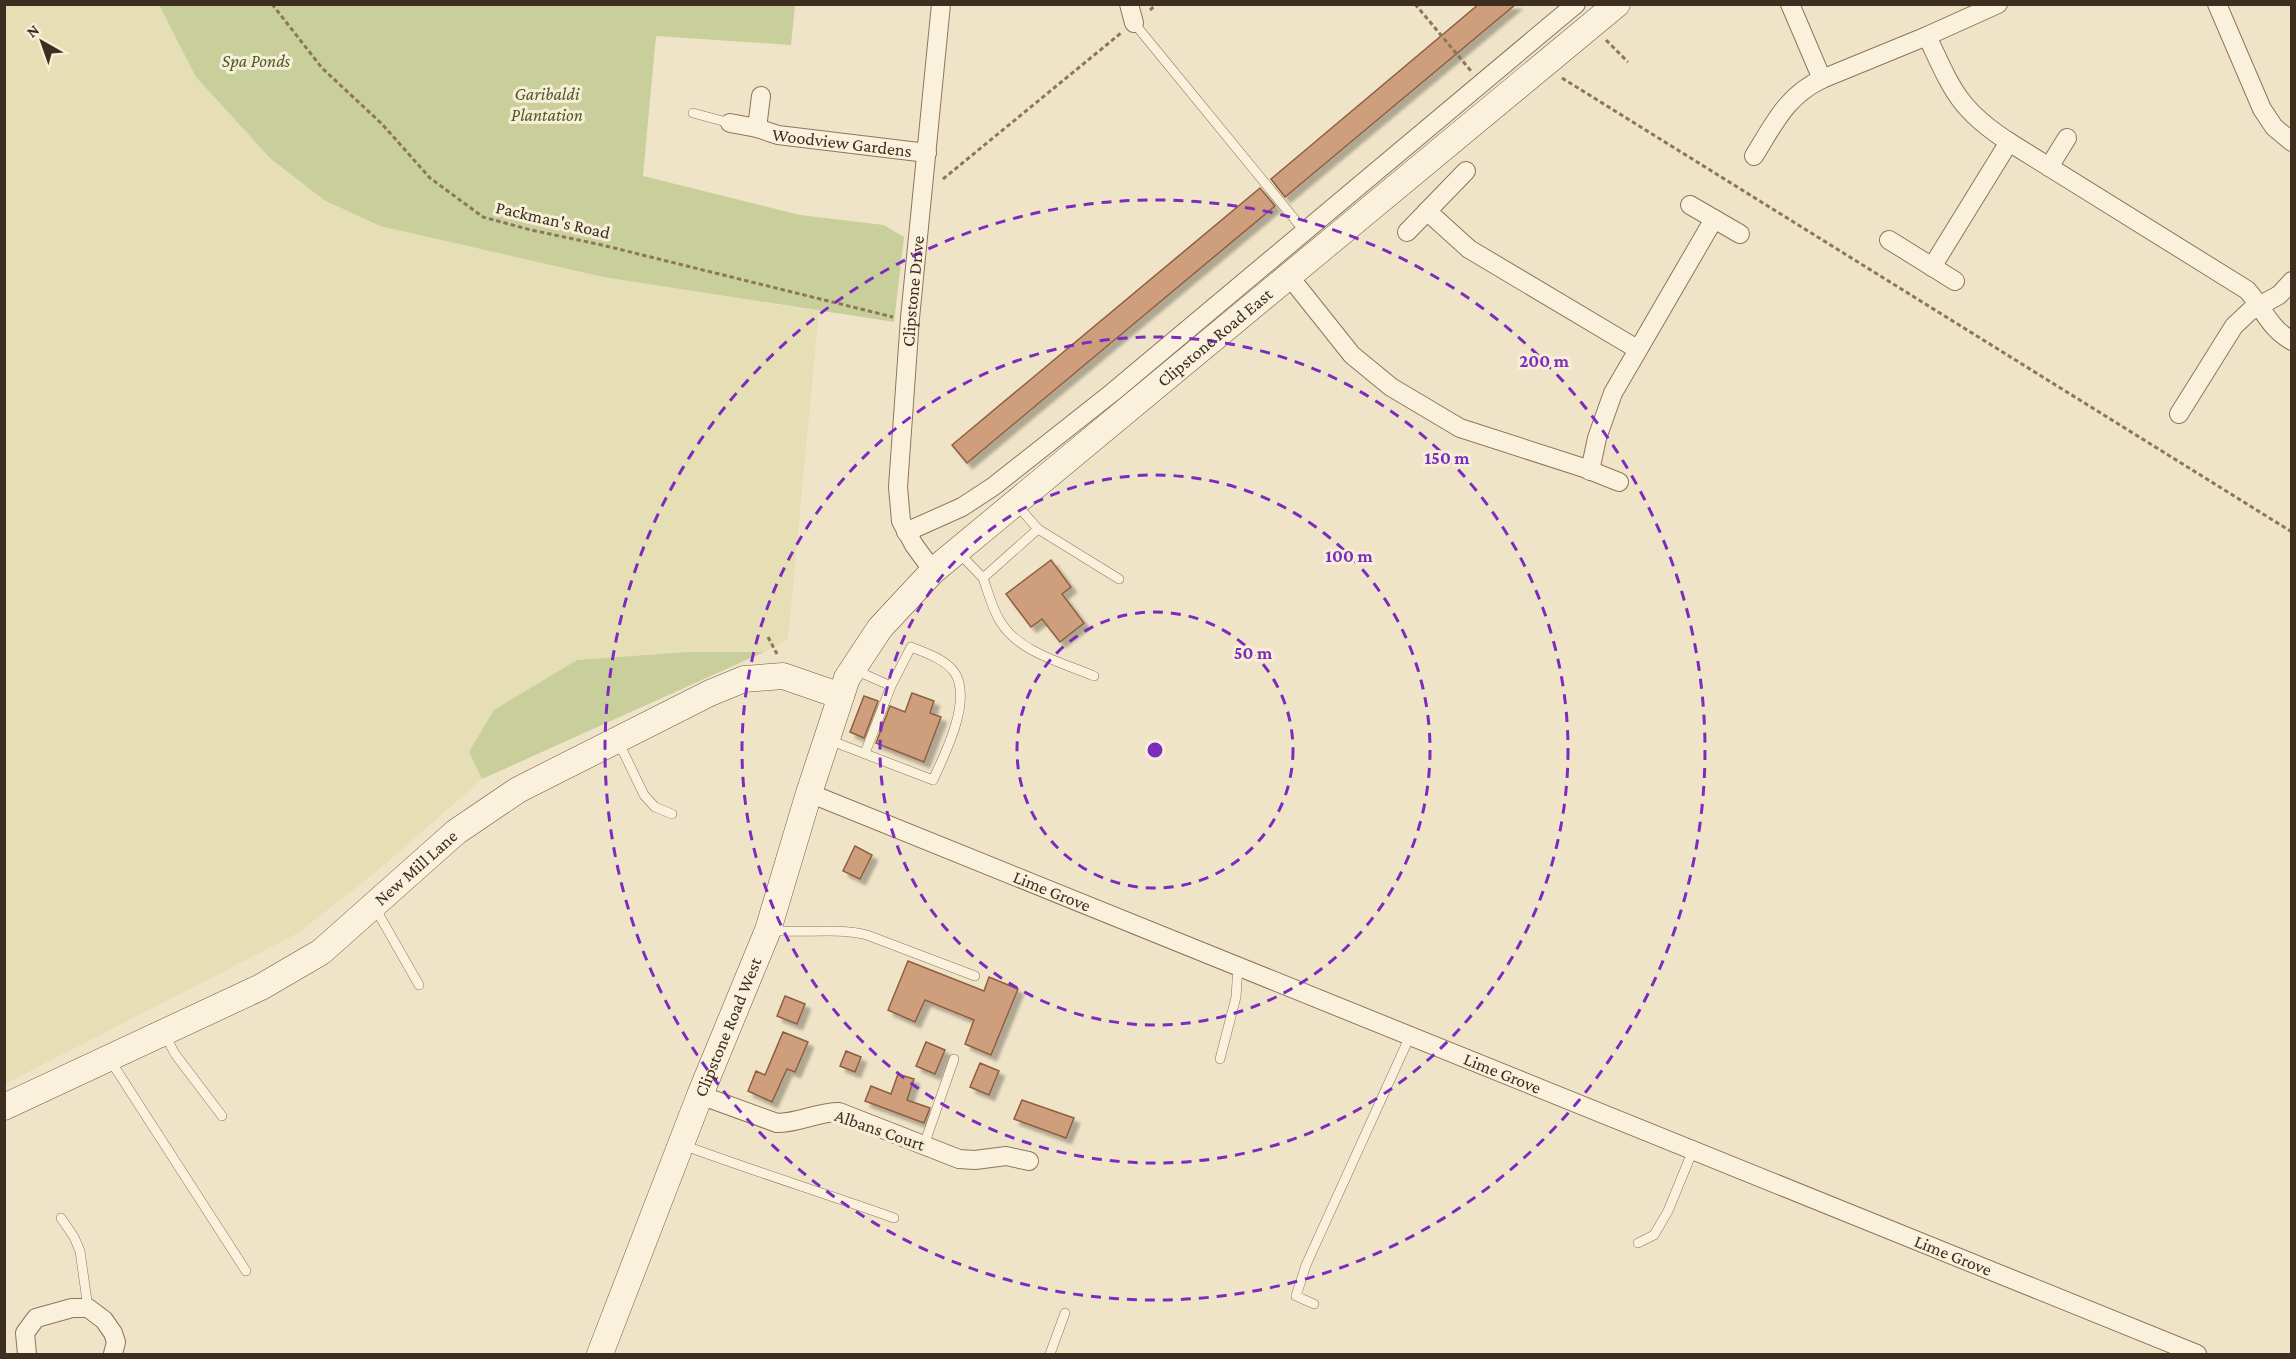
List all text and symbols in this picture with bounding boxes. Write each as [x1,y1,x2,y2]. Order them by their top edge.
north arrow [12,12,72,72]
text: N [23,21,42,41]
park label: Spa Ponds [222,51,291,71]
park label: Garibaldi Plantation [511,84,583,125]
street label: Woodview Gardens [771,124,913,161]
street label: Packman's Road [494,197,613,243]
street label: Clipstone Drive [898,235,928,347]
street label: Clipstone Road East [1153,283,1277,391]
text: 200 m [1519,351,1570,371]
text: 150 m [1424,448,1470,468]
text: 100 m [1325,546,1373,566]
text: 50 m [1234,643,1273,663]
centre of rings [1145,740,1165,760]
street label: New Mill Lane [370,826,461,910]
street label: Lime Grove [1010,867,1094,916]
street label: Clipstone Road West [690,954,766,1100]
street label: Lime Grove [1461,1049,1544,1098]
street label: Albans Court [832,1105,929,1155]
street label: Lime Grove [1911,1231,1995,1280]

